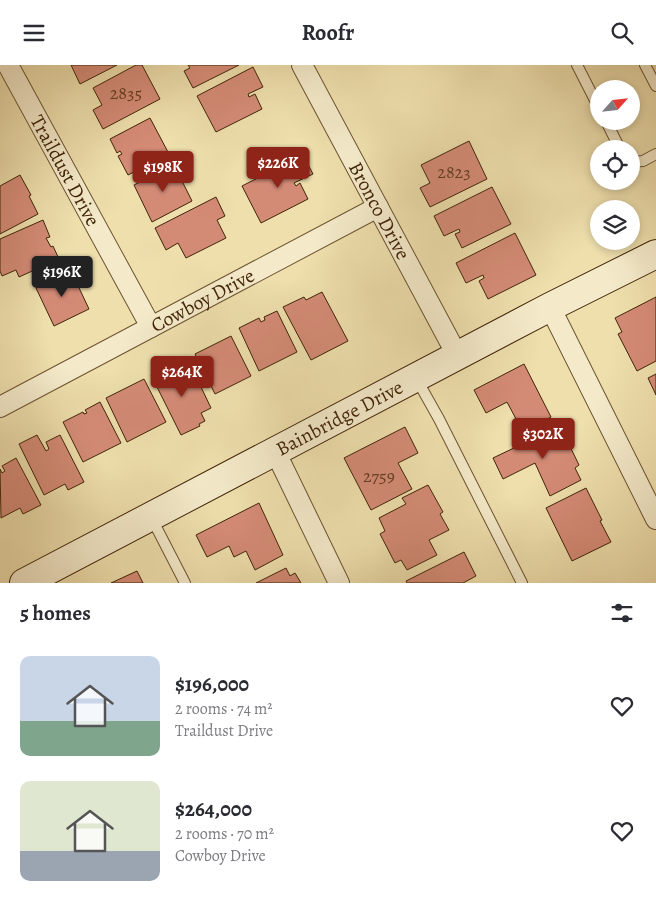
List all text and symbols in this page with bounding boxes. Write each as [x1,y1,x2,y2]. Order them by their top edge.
text: Roofr [302,18,354,48]
icon: menu [20,19,48,47]
icon: search [608,19,636,47]
north arrow [590,80,640,130]
map controls [590,80,640,250]
house number: 2835 [110,81,142,105]
street label: Traildust Drive [24,110,107,231]
button: locate [590,140,640,190]
pin: $226K [243,147,313,189]
pin: $198K [128,151,198,193]
text: $226K [258,152,298,174]
text: $198K [144,156,182,178]
street label: Bronco Drive [343,157,417,264]
house number: 2823 [437,160,471,184]
button: layers [590,200,640,250]
pin: $196K [27,255,97,298]
text: $196K [43,261,81,283]
street label: Cowboy Drive [146,261,259,338]
pin: $264K [147,355,217,398]
text: $264K [162,361,202,383]
street label: Bainbridge Drive [271,373,408,462]
pin: $302K [508,417,578,460]
text: $302K [523,423,563,445]
house number: 2759 [363,464,395,488]
text: 5 homes [20,599,91,627]
icon: filters [608,599,636,627]
text: $196,000 [175,670,249,698]
icon: home [60,676,120,736]
icon: heart [608,692,636,720]
text: 2 rooms · 74 m² [175,698,273,720]
text: Traildust Drive [175,720,273,742]
text: $264,000 [175,795,252,823]
icon: home [60,801,120,861]
icon: heart [608,817,636,845]
text: 2 rooms · 70 m² [175,823,274,845]
text: Cowboy Drive [175,845,266,867]

